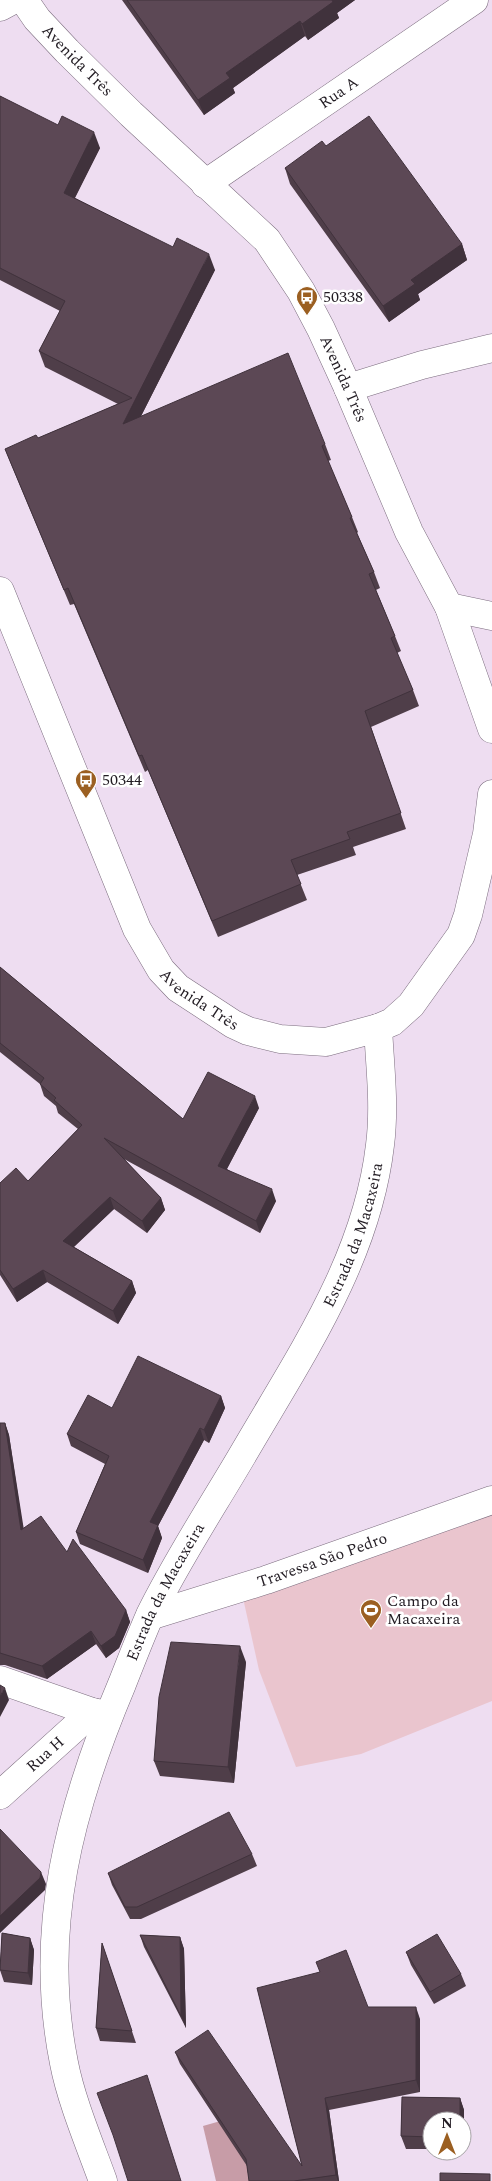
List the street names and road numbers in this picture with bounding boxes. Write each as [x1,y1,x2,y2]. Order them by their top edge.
street label: Avenida Três [36,19,119,102]
street label: Rua A [314,70,363,115]
street label: Avenida Três [313,331,373,426]
street label: Avenida Três [154,963,243,1037]
street label: Estrada da Macaxeira [317,1161,389,1312]
street label: Estrada da Macaxeira [120,1518,211,1664]
street label: Travessa São Pedro [254,1526,390,1594]
street label: Rua H [21,1730,70,1778]

